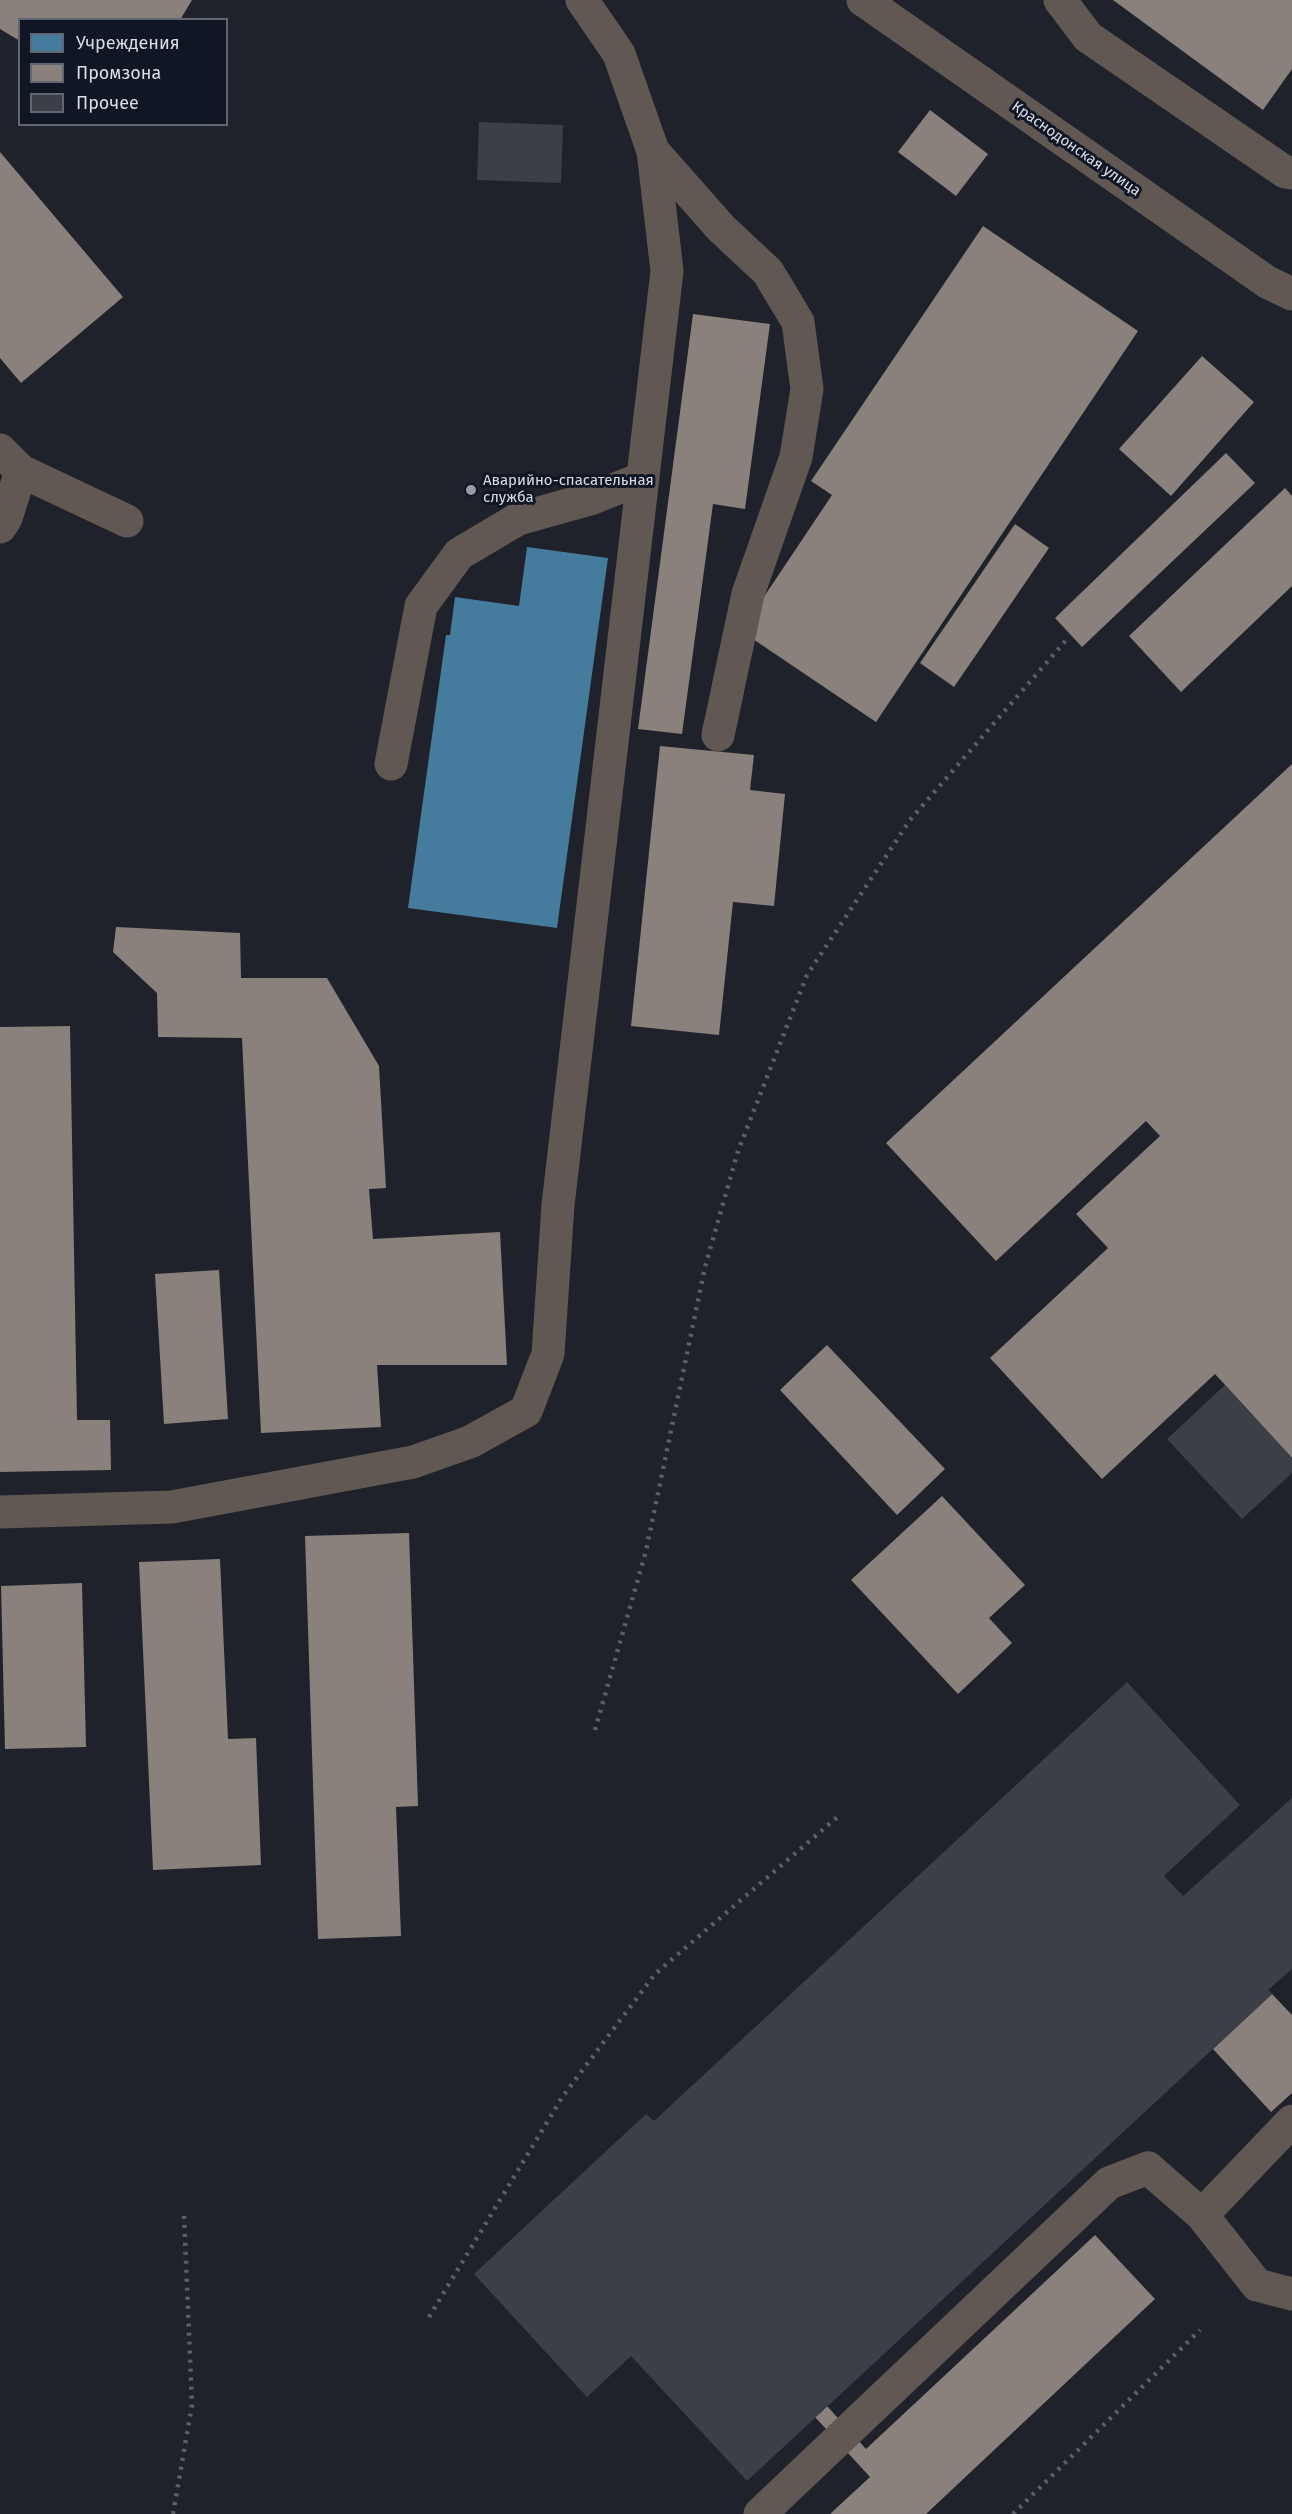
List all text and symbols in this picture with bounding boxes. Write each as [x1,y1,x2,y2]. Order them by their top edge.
legend [18,18,228,126]
text: Учреждения [76,32,180,54]
text: Промзона [76,62,161,84]
text: Прочее [76,92,139,114]
street label: Краснодонская улица [1008,98,1144,200]
place label: Аварийно-спасательная служба [483,472,654,507]
marker: Аварийно-спасательная служба [464,483,478,497]

